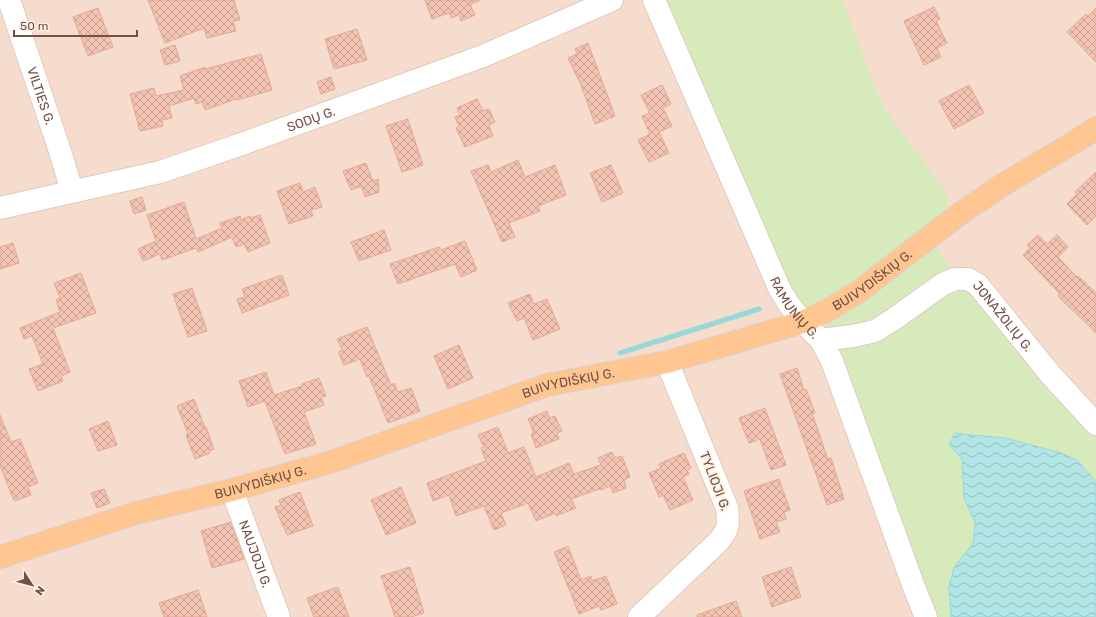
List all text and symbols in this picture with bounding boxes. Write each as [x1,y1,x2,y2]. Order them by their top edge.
scale bar [14,12,137,38]
text: 50 m [20,19,48,33]
street label: VILTIES G. [25,65,58,127]
street label: SODŲ G. [285,103,337,134]
street label: BUIVYDIŠKIŲ G. [829,246,915,313]
street label: RAMUNIŲ G. [768,274,823,342]
street label: JONAŽOLIŲ G. [970,278,1036,354]
street label: BUIVYDIŠKIŲ G. [520,365,616,401]
street label: TYLIOJI G. [697,449,733,513]
street label: BUIVYDIŠKIŲ G. [213,462,308,501]
street label: NAUJOJI G. [236,518,275,590]
north arrow [12,565,52,605]
text: N [32,584,47,598]

